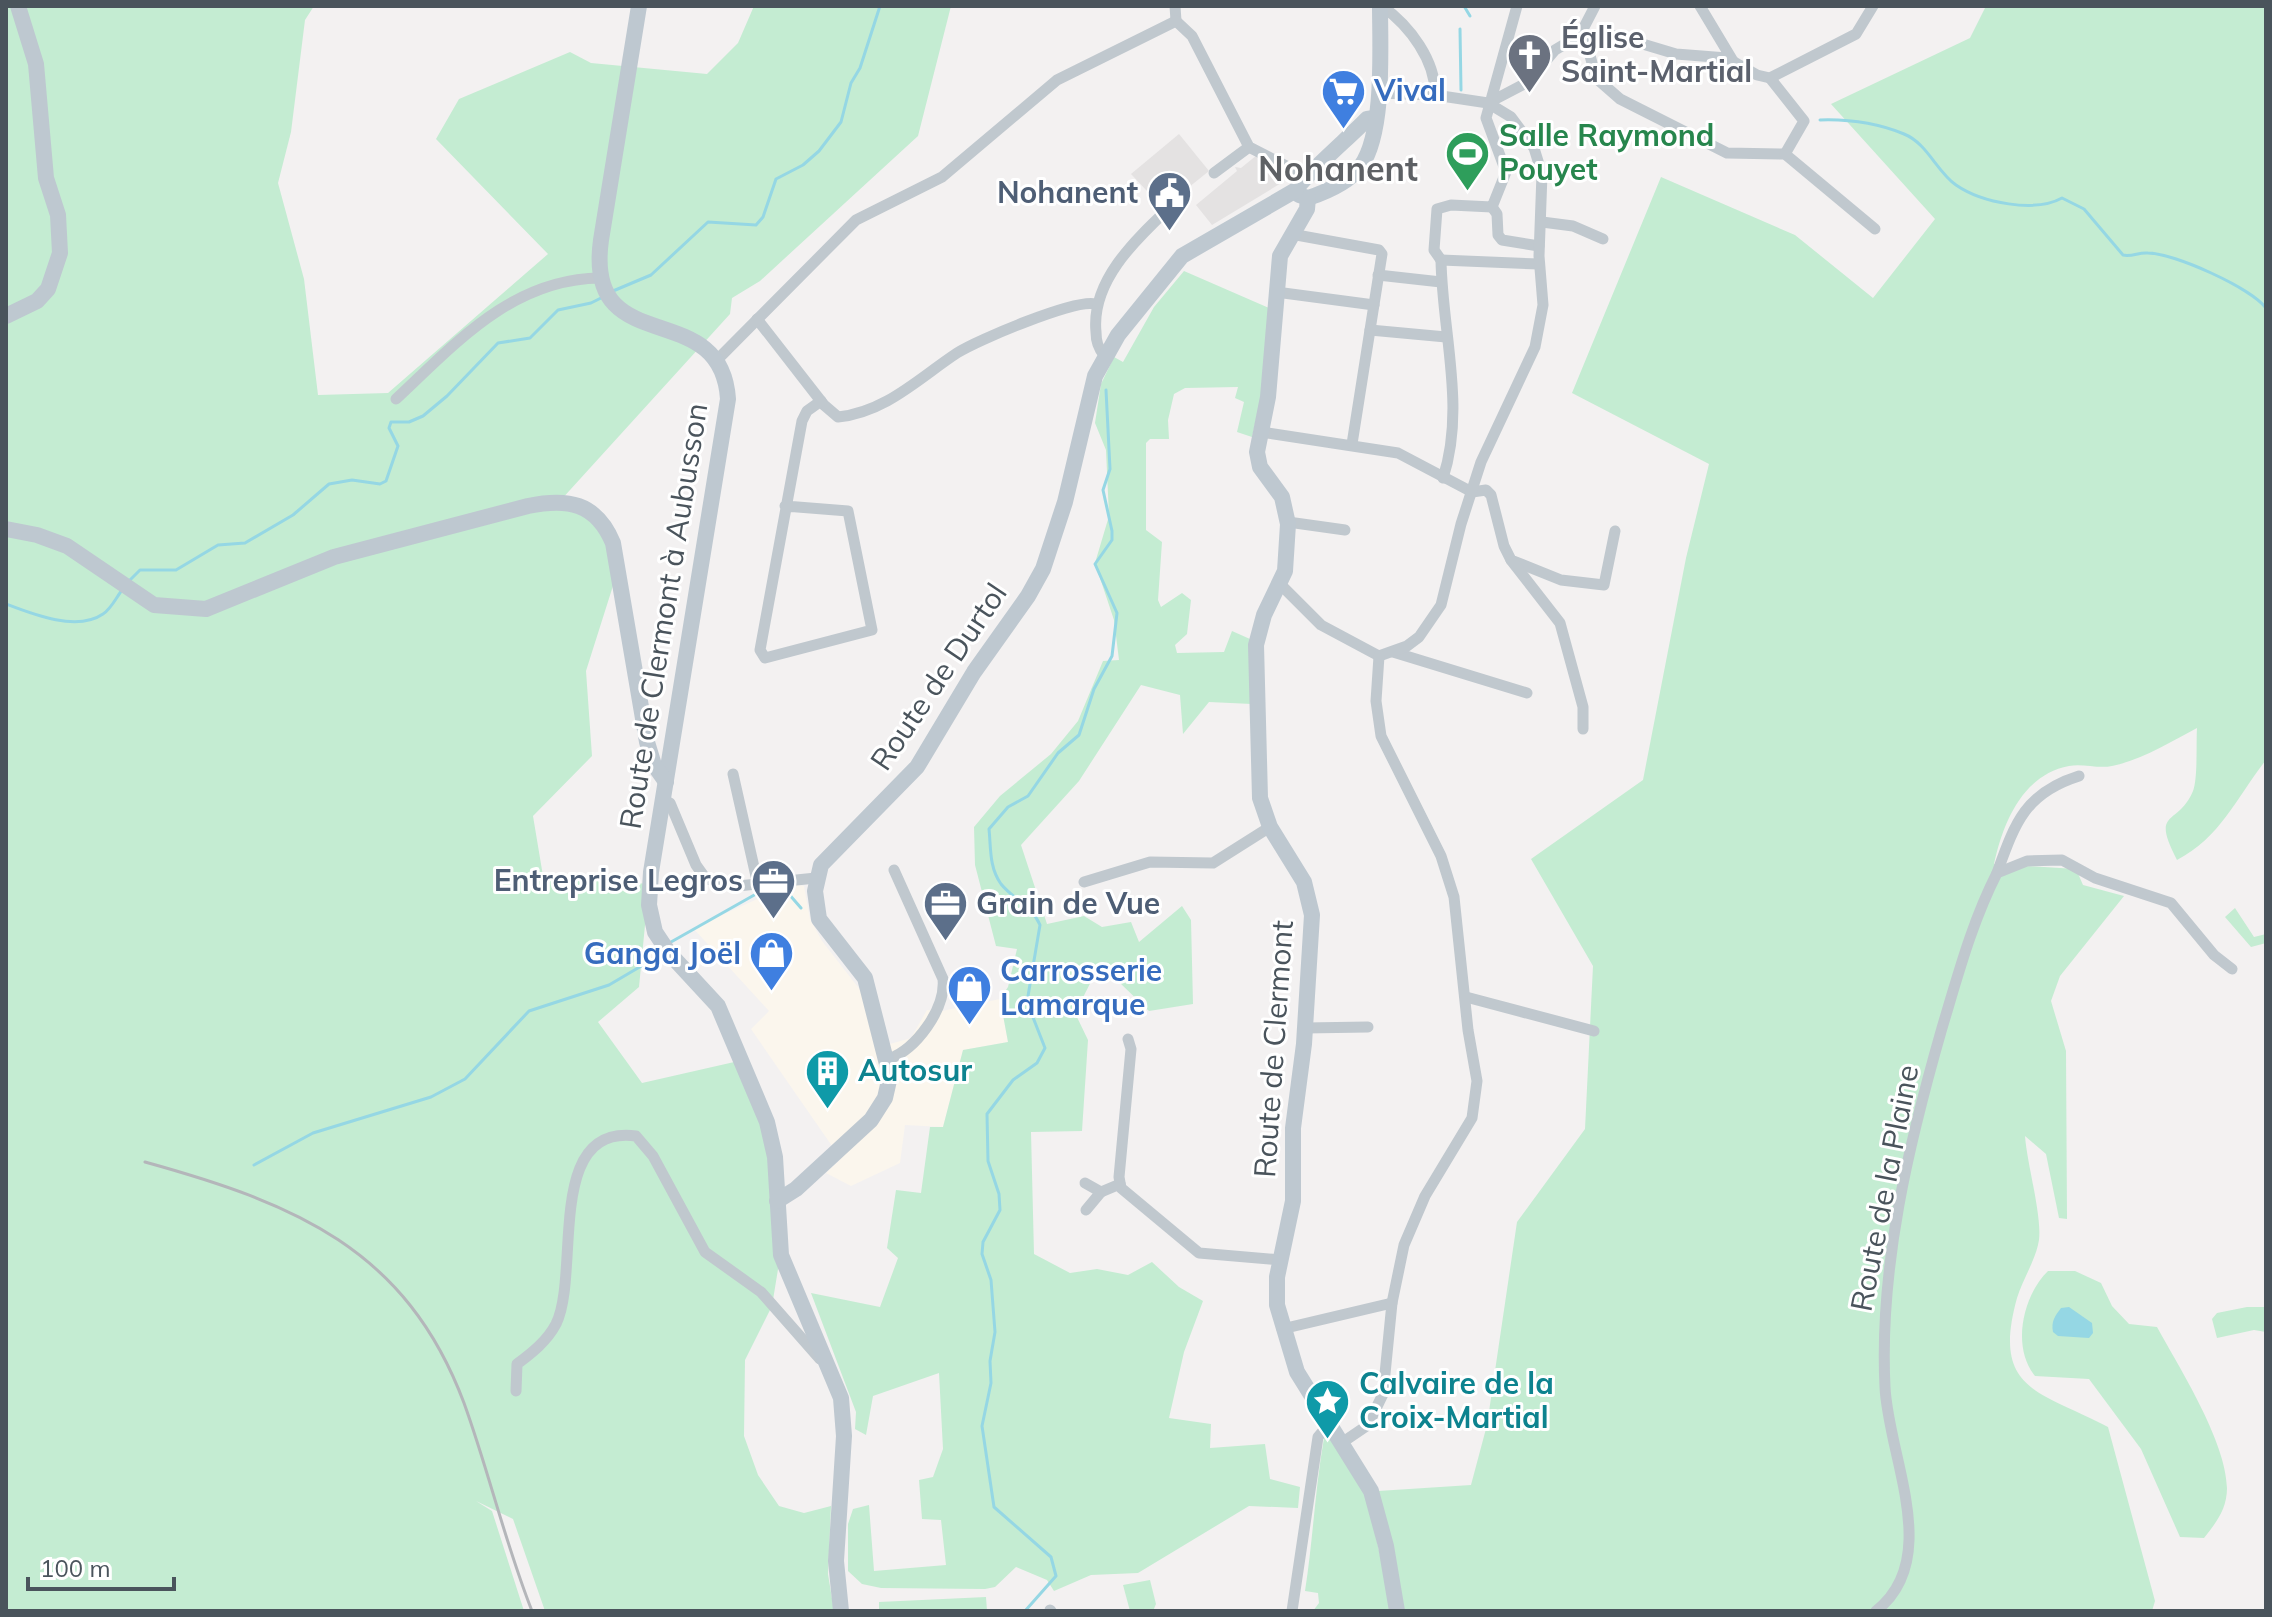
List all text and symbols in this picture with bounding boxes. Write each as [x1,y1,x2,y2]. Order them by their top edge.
place label: Église Saint-Martial [1561,18,1752,90]
church icon: Église Saint-Martial [1506,31,1554,94]
supermarket icon: Vival [1319,67,1367,130]
place label: Vival [1373,71,1446,109]
place label: Salle Raymond Pouyet [1499,116,1714,188]
sports icon: Salle Raymond Pouyet [1444,129,1492,192]
district label: Nohanent [1258,147,1418,190]
public building icon: Nohanent [1145,169,1193,232]
place label: Nohanent [997,173,1138,211]
street label: Route de Clermont à Aubusson [611,400,715,832]
street label: Route de Durtol [862,576,1015,777]
office icon: Entreprise Legros [750,857,798,920]
place label: Entreprise Legros [494,861,743,899]
office icon: Grain de Vue [921,880,969,943]
place label: Grain de Vue [976,884,1160,922]
street label: Route de Clermont [1245,919,1301,1179]
shop icon: Ganga Joël [748,930,796,993]
place label: Ganga Joël [584,934,741,972]
place label: Carrosserie Lamarque [1000,951,1162,1023]
shop icon: Carrosserie Lamarque [945,964,993,1027]
building icon: Autosur [803,1047,851,1110]
place label: Autosur [858,1051,972,1089]
street label: Route de la Plaine [1841,1061,1927,1314]
place label: Calvaire de la Croix-Martial [1359,1364,1554,1436]
place icon: Calvaire de la Croix-Martial [1304,1377,1352,1440]
scale bar [28,1541,174,1591]
text: 100 m [40,1553,111,1583]

